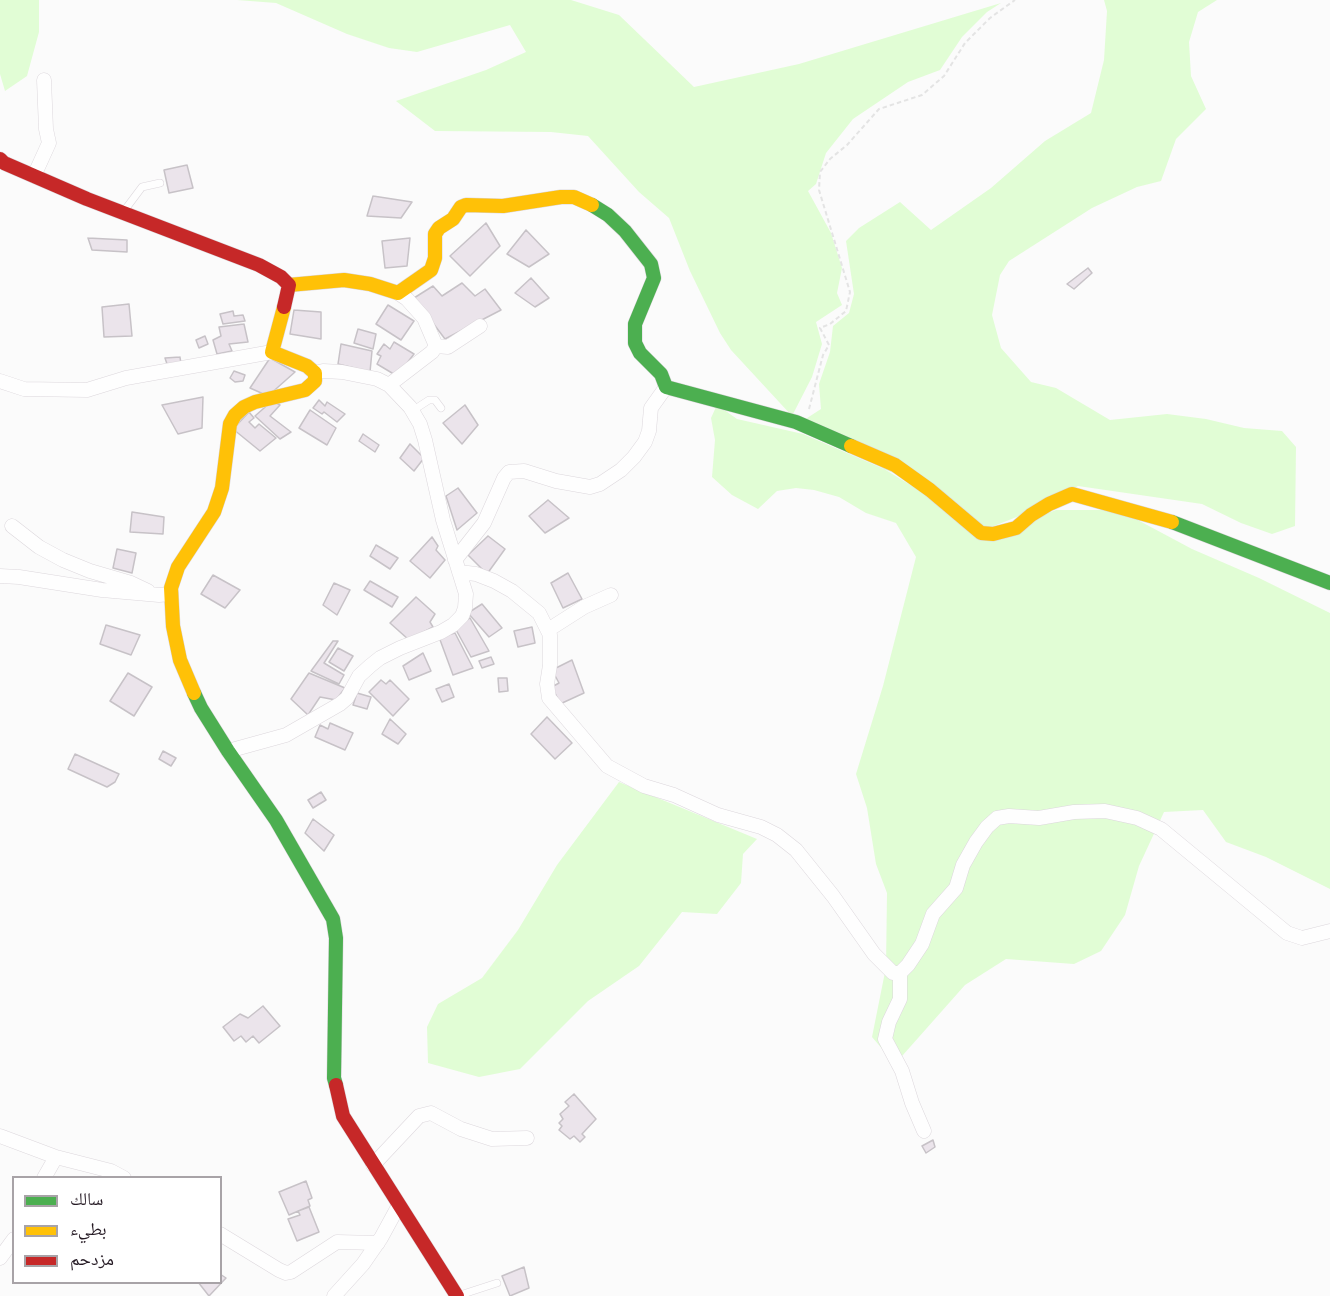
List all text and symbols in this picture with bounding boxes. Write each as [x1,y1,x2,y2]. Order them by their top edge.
legend [12,1176,222,1284]
text: سالك [70,1187,103,1209]
text: بطيء [70,1217,107,1239]
text: مزدحم [70,1247,114,1269]

